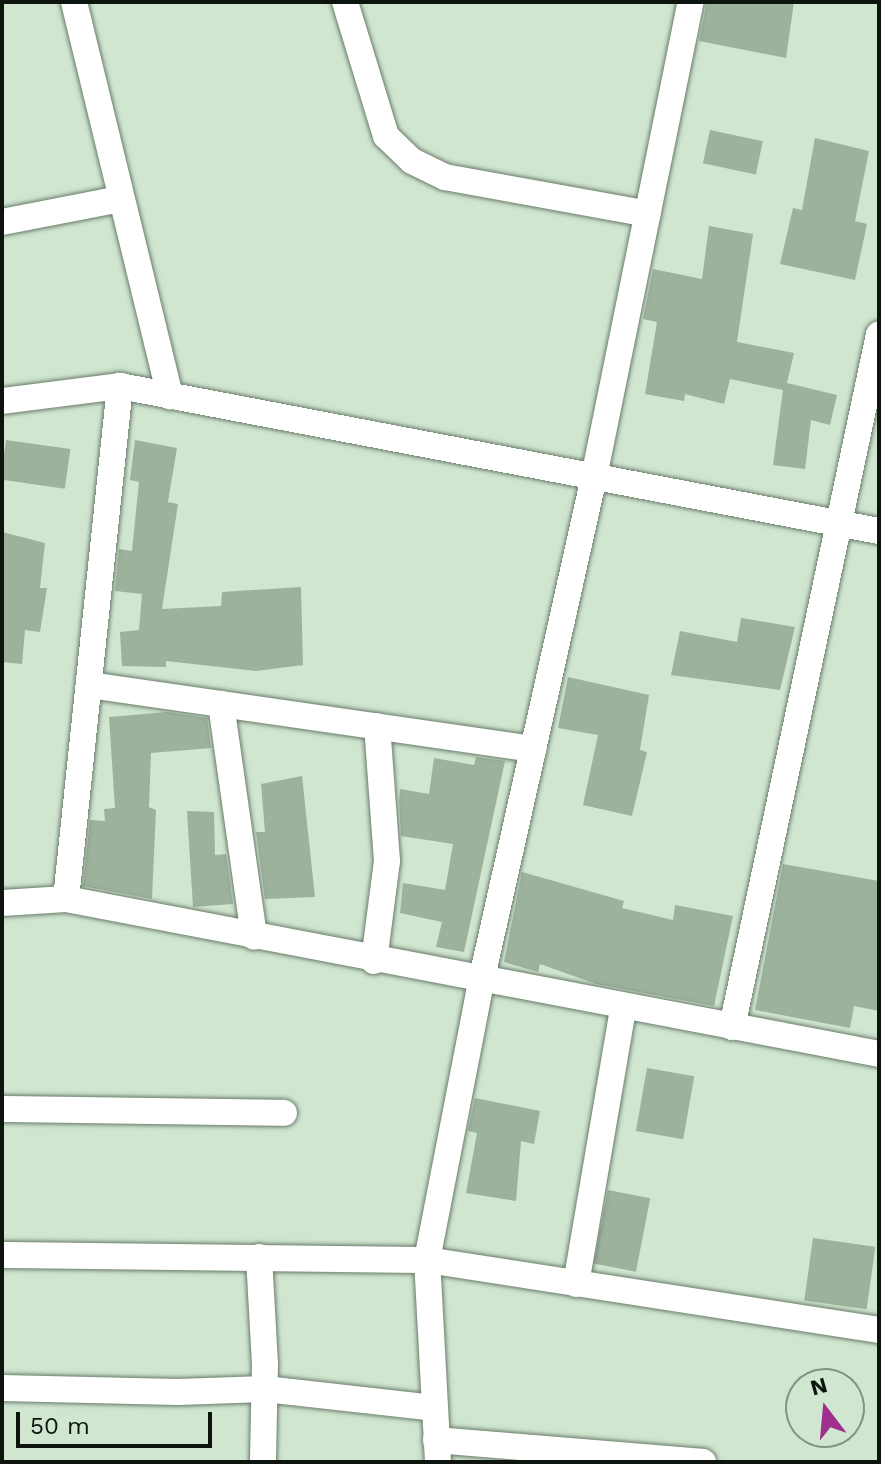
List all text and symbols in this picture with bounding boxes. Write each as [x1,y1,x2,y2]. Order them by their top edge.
north arrow [785,1368,865,1448]
text: N [808,1372,830,1401]
scale bar [20,1396,216,1446]
text: 50 m [30,1412,90,1440]

